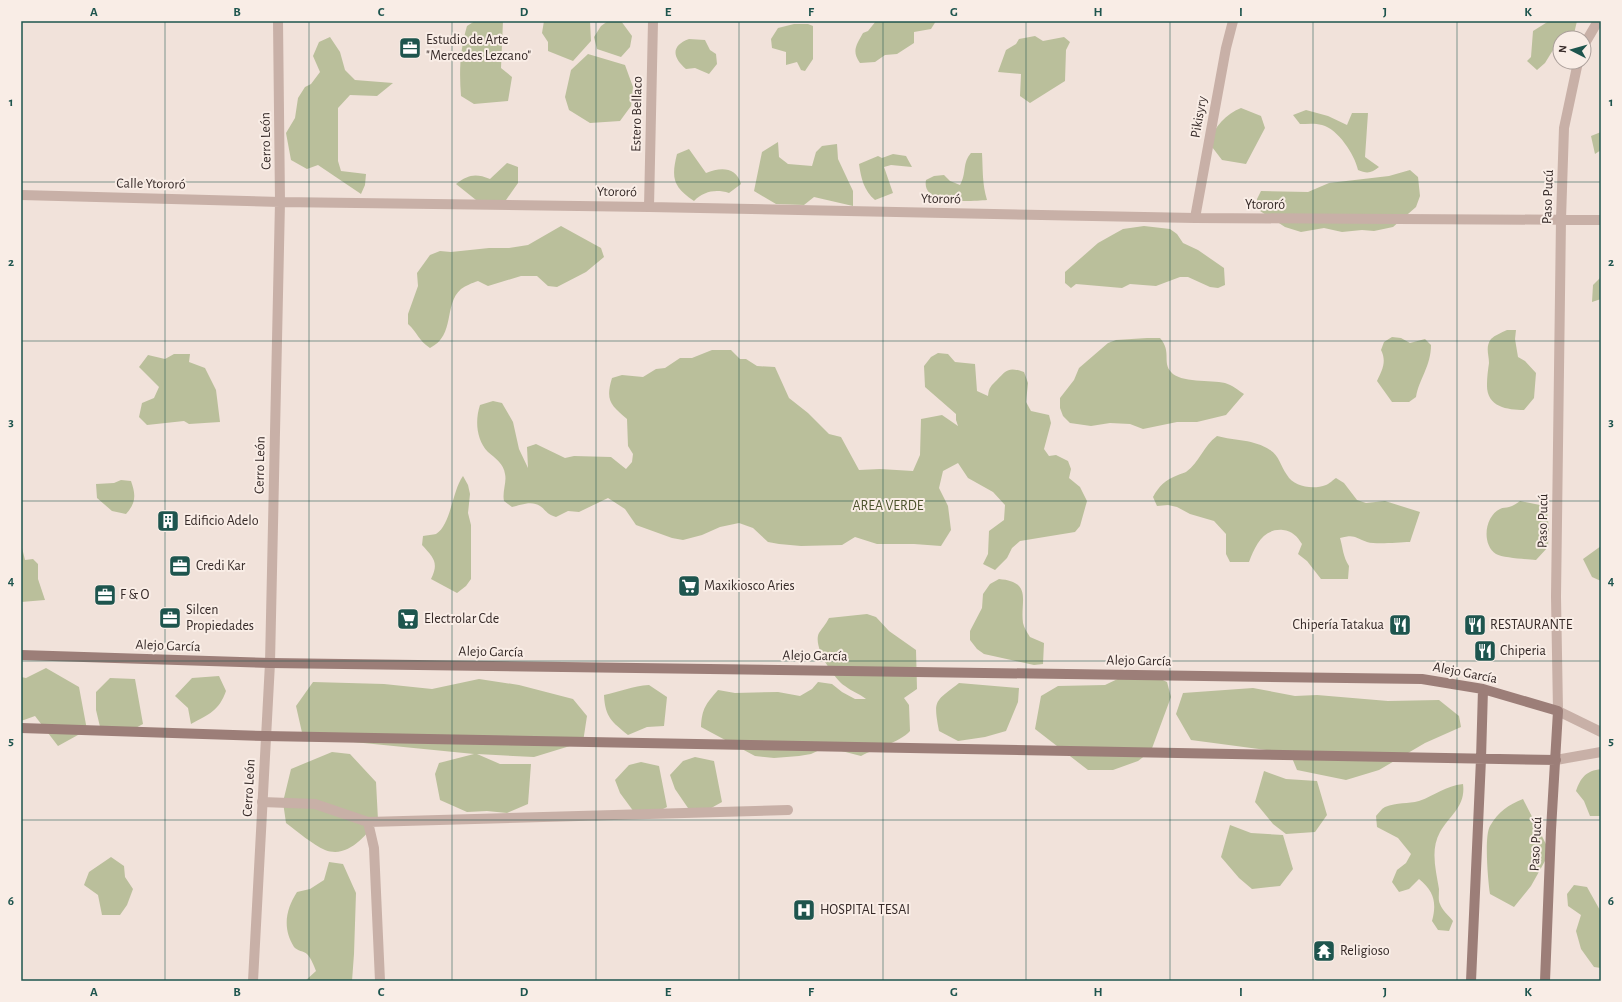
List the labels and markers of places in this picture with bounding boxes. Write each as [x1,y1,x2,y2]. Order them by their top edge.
place label: Estudio de Arte "Mercedes Lezcano" [426,33,531,63]
office icon: Estudio de Arte "Mercedes Lezcano" [397,35,423,61]
building icon: Edificio Adelo [155,508,181,534]
place label: Edificio Adelo [184,514,259,528]
office icon: Credi Kar [167,553,193,579]
place label: Credi Kar [196,559,246,573]
supermarket icon: Maxikiosco Aries [676,573,702,599]
place label: Maxikiosco Aries [704,579,795,593]
office icon: F & O [92,582,118,608]
place label: F & O [120,588,149,602]
place label: Silcen Propiedades [186,603,254,633]
office icon: Silcen Propiedades [157,605,183,631]
supermarket icon: Electrolar Cde [395,606,421,632]
place label: Electrolar Cde [424,612,499,626]
restaurant icon: Chipería Tatakua [1387,612,1413,638]
restaurant icon: RESTAURANTE [1462,612,1488,638]
place label: Chipería Tatakua [1292,618,1385,632]
place label: RESTAURANTE [1490,618,1573,632]
restaurant icon: Chiperia [1472,638,1498,664]
place label: Chiperia [1500,644,1546,658]
hospital icon: HOSPITAL TESAI [791,897,817,923]
place label: HOSPITAL TESAI [820,903,910,917]
temple icon: Religioso [1311,938,1337,964]
place label: Religioso [1340,944,1390,958]

